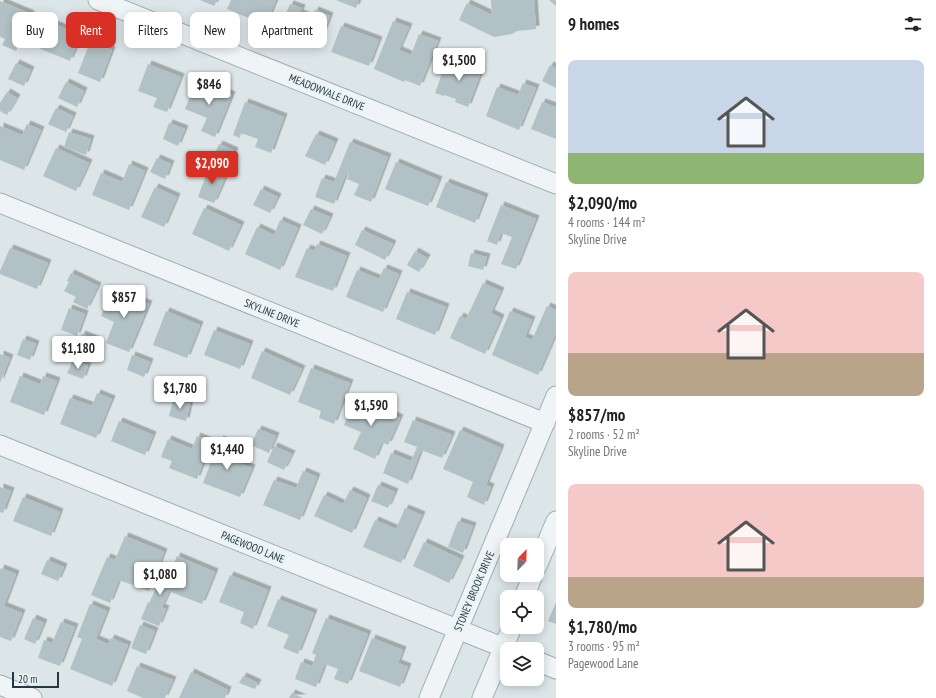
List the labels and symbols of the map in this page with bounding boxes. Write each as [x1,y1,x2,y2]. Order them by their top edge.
pin: $1,500 [426,48,492,82]
street label: MEADOWVALE DRIVE [287,70,367,114]
pin: $846 [185,72,233,106]
pin: $2,090 [179,151,245,185]
pin: $857 [100,285,148,319]
street label: SKYLINE DRIVE [242,296,302,331]
pin: $1,180 [45,336,111,370]
pin: $1,780 [147,376,213,410]
pin: $1,590 [338,393,404,427]
pin: $1,440 [194,437,260,471]
street label: PAGEWOOD LANE [219,528,287,566]
north arrow [500,538,544,582]
street label: STONEY BROOK DRIVE [451,548,497,633]
pin: $1,080 [127,562,193,596]
scale bar [12,670,59,689]

